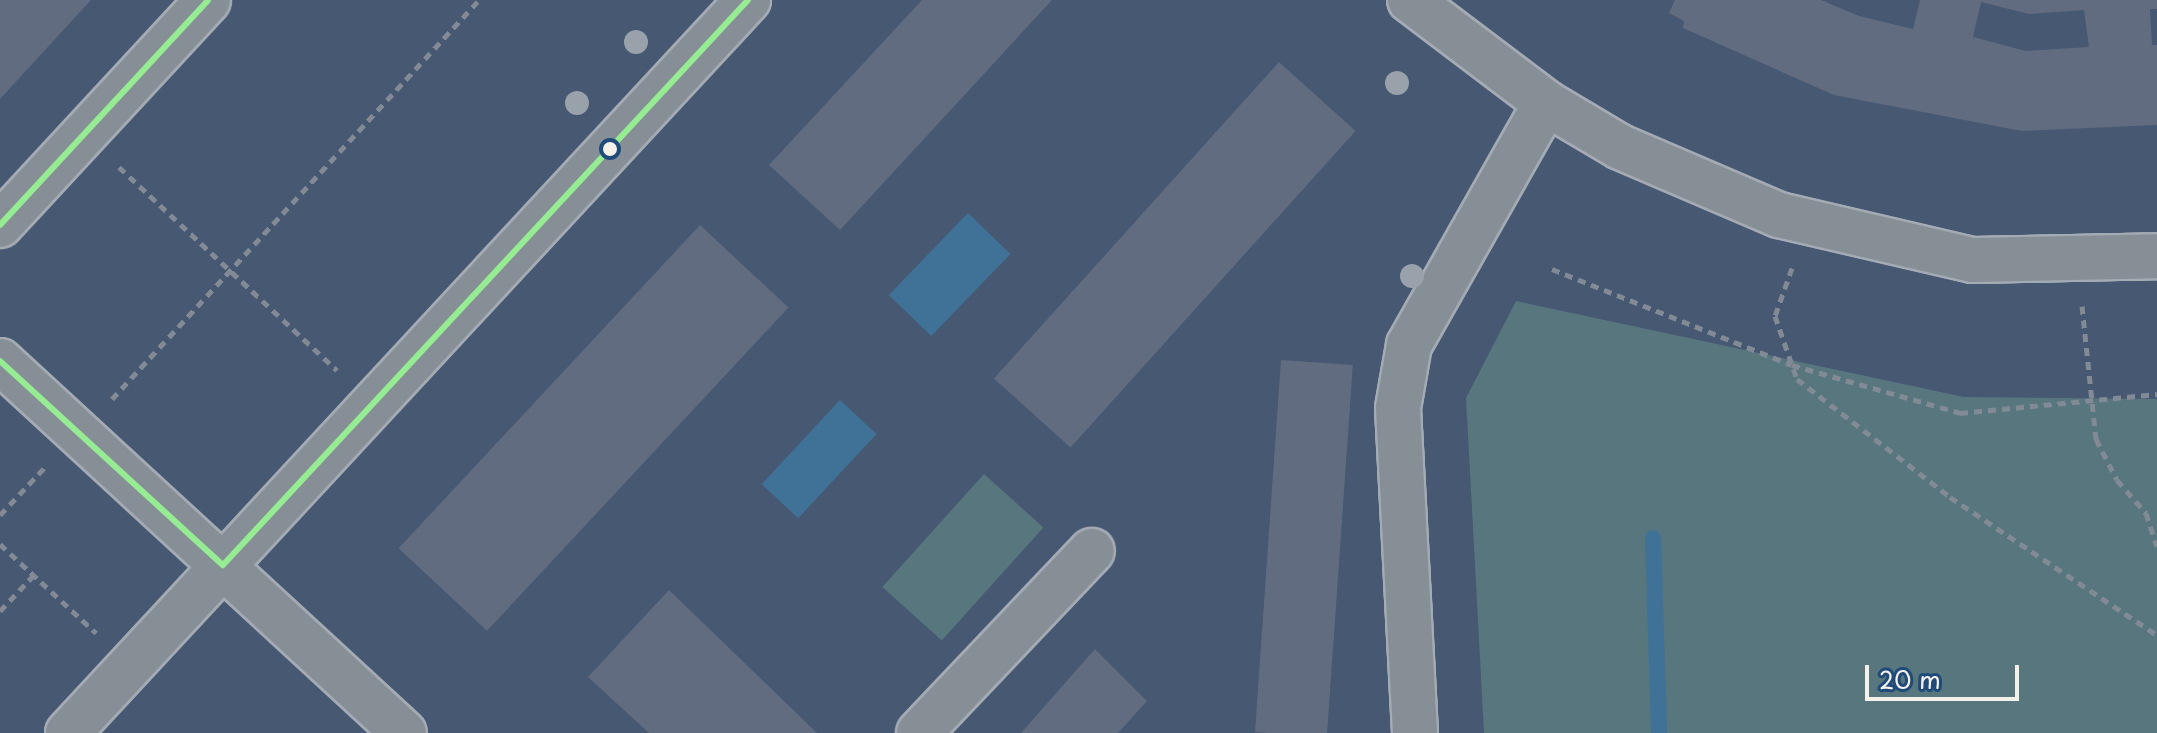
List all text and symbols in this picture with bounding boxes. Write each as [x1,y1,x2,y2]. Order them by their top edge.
unlabelled marker [602,141,618,157]
scale bar [1869,649,2023,699]
text: 20 m [1879,661,1941,697]

